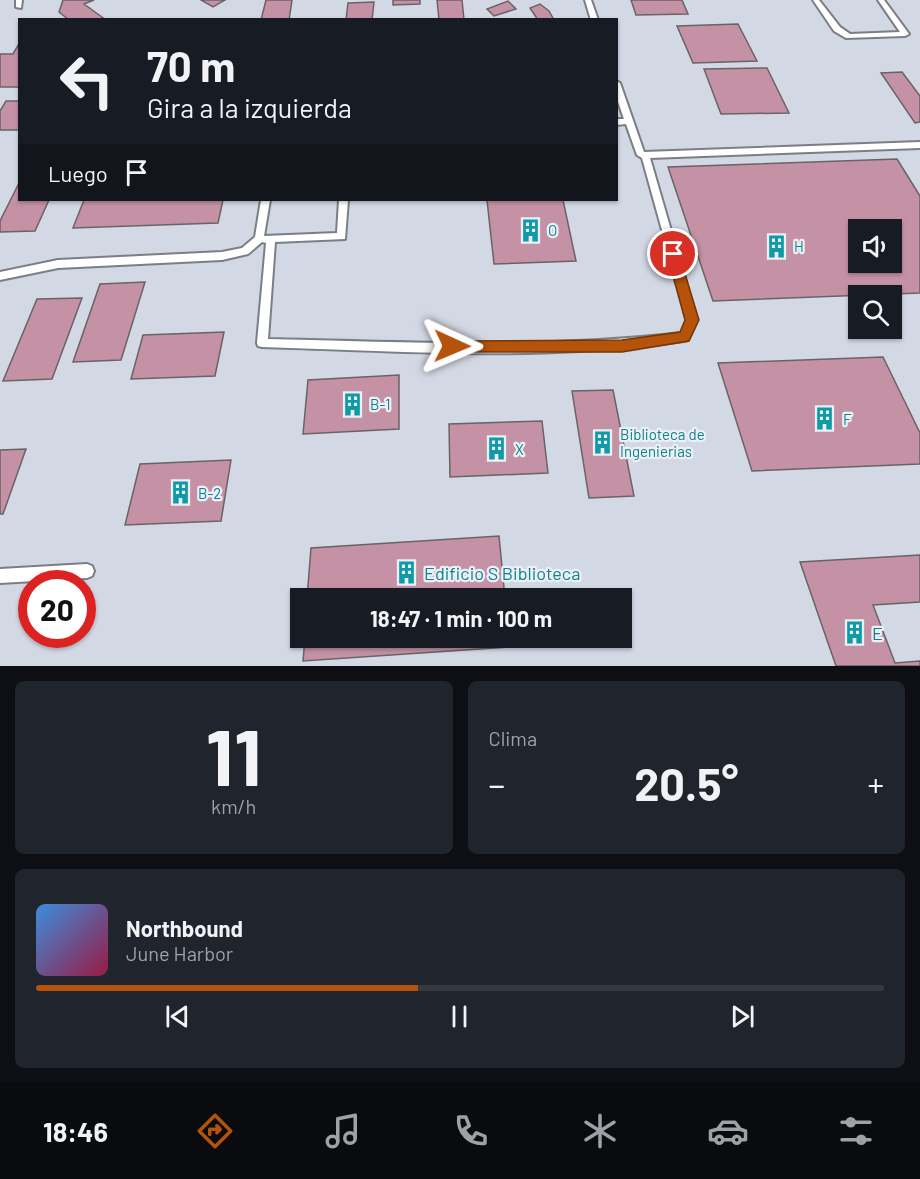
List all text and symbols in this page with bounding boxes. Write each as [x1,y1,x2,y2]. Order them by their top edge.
text: 70 m [147,40,235,90]
icon: left [48,42,126,120]
text: Gira a la izquierda [147,91,352,123]
icon: arrive [120,156,153,189]
text: Luego [48,160,108,186]
building icon: O [517,217,543,243]
map controls [848,219,902,339]
button: sound [848,219,902,273]
place label: O [548,221,557,239]
pin [647,228,698,279]
building icon: H [763,233,789,259]
icon: arrive [656,237,689,270]
place label: H [794,237,804,255]
button: search [848,285,902,339]
position arrow [420,314,484,378]
building icon: B-1 [339,391,365,417]
place label: B-1 [370,395,391,413]
building icon: F [812,406,838,432]
place label: F [843,410,852,428]
place label: Biblioteca de Ingenierias [620,425,705,460]
building icon: Biblioteca de Ingenierias [589,430,615,456]
building icon: X [484,436,510,462]
place label: X [515,440,524,458]
building icon: B-2 [167,480,193,506]
place label: B-2 [198,484,221,502]
building icon: Edificio S Biblioteca [393,560,419,586]
place label: Edificio S Biblioteca [424,562,580,584]
speed limit sign: 20 [18,570,96,648]
text: 18:47 · 1 min · 100 m [370,605,552,631]
building icon: E [841,620,867,646]
place label: E [872,622,883,644]
text: 11 [206,708,262,802]
text: Clima [489,726,537,750]
text: 20.5° [634,756,738,810]
text: − [489,764,505,804]
text: + [868,764,884,804]
text: km/h [211,794,256,818]
text: Northbound [126,915,243,941]
text: June Harbor [126,941,233,965]
icon: previous [161,1000,194,1033]
icon: pause [443,1000,476,1033]
icon: next [726,1000,759,1033]
icon: directions [194,1110,236,1152]
icon: music [322,1110,364,1152]
icon: phone [450,1110,492,1152]
icon: climate [579,1110,621,1152]
icon: car [707,1110,749,1152]
icon: filters [835,1110,877,1152]
text: 18:46 [43,1115,108,1147]

